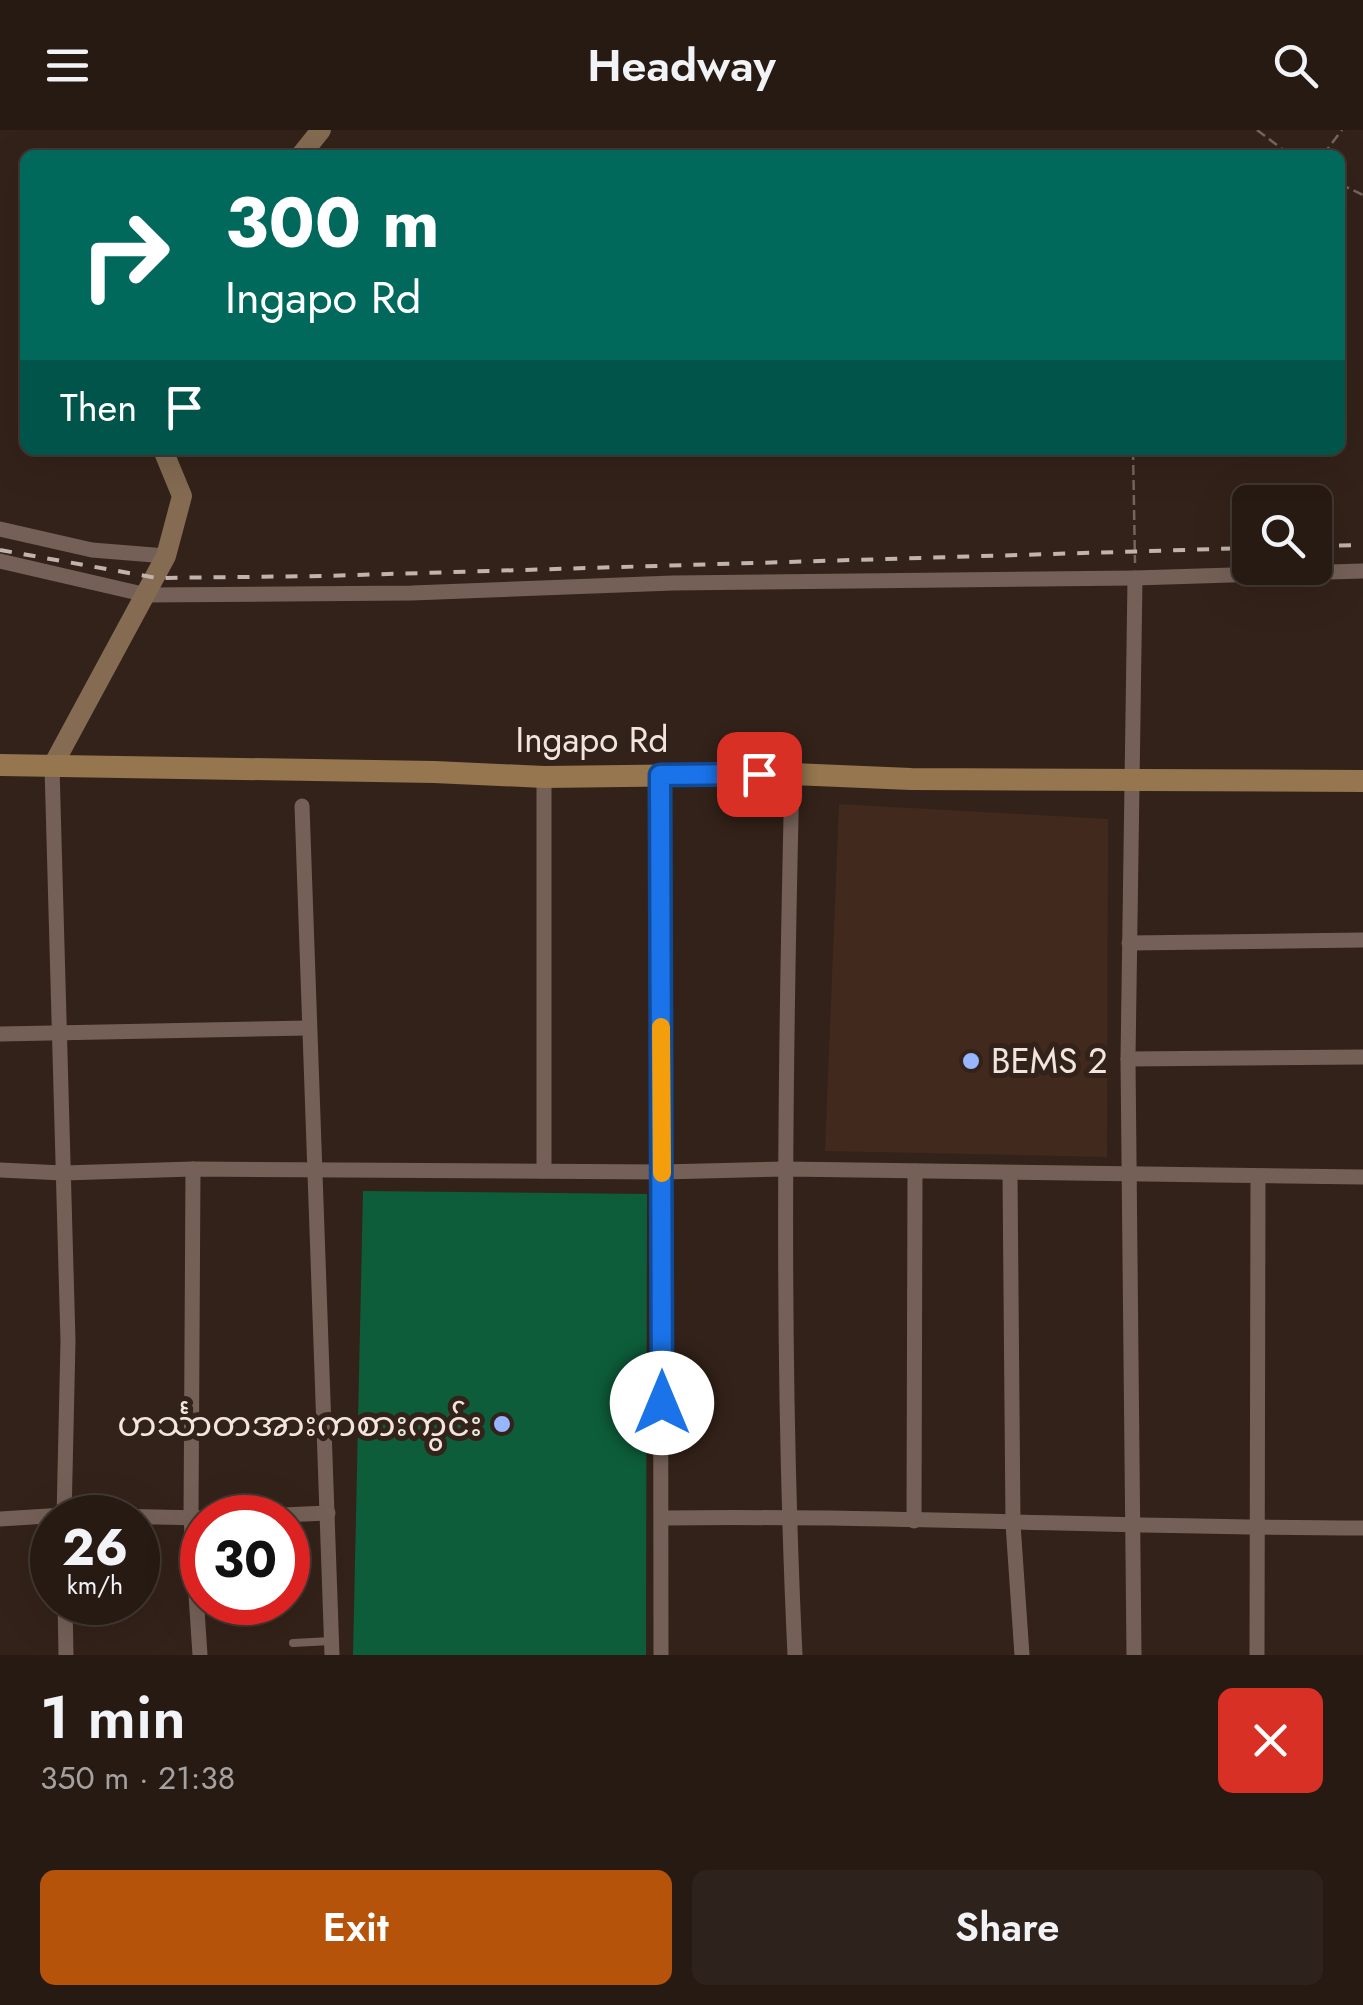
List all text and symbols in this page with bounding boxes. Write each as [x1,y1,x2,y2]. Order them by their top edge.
text: Headway [587,33,776,98]
icon: menu [40,38,95,93]
icon: search [1268,38,1323,93]
text: 300 m [225,172,440,273]
icon: right [60,190,190,320]
text: Ingapo Rd [225,265,422,330]
text: Then [60,380,137,435]
icon: arrive [157,380,212,435]
map controls [1232,485,1332,585]
button: search [1232,485,1332,585]
street label: Ingapo Rd [516,715,668,765]
pin [717,732,802,817]
icon: arrive [732,747,787,802]
place label: BEMS 2 [991,1036,1108,1086]
marker: BEMS 2 [960,1050,982,1072]
position arrow [610,1351,714,1455]
place label: ဟင်္သာတအားကစားကွင်း [117,1399,482,1451]
marker: ဟင်္သာတအားကစားကွင်း [491,1413,513,1435]
speed limit sign: 30 [180,1495,310,1625]
text: 26 [62,1511,128,1584]
text: km/h [67,1567,123,1603]
text: 1 min [40,1674,186,1761]
button: close [1218,1688,1323,1793]
text: 350 m · 21:38 [40,1755,235,1801]
button: Exit [40,1870,672,1985]
button: Share [692,1870,1323,1985]

